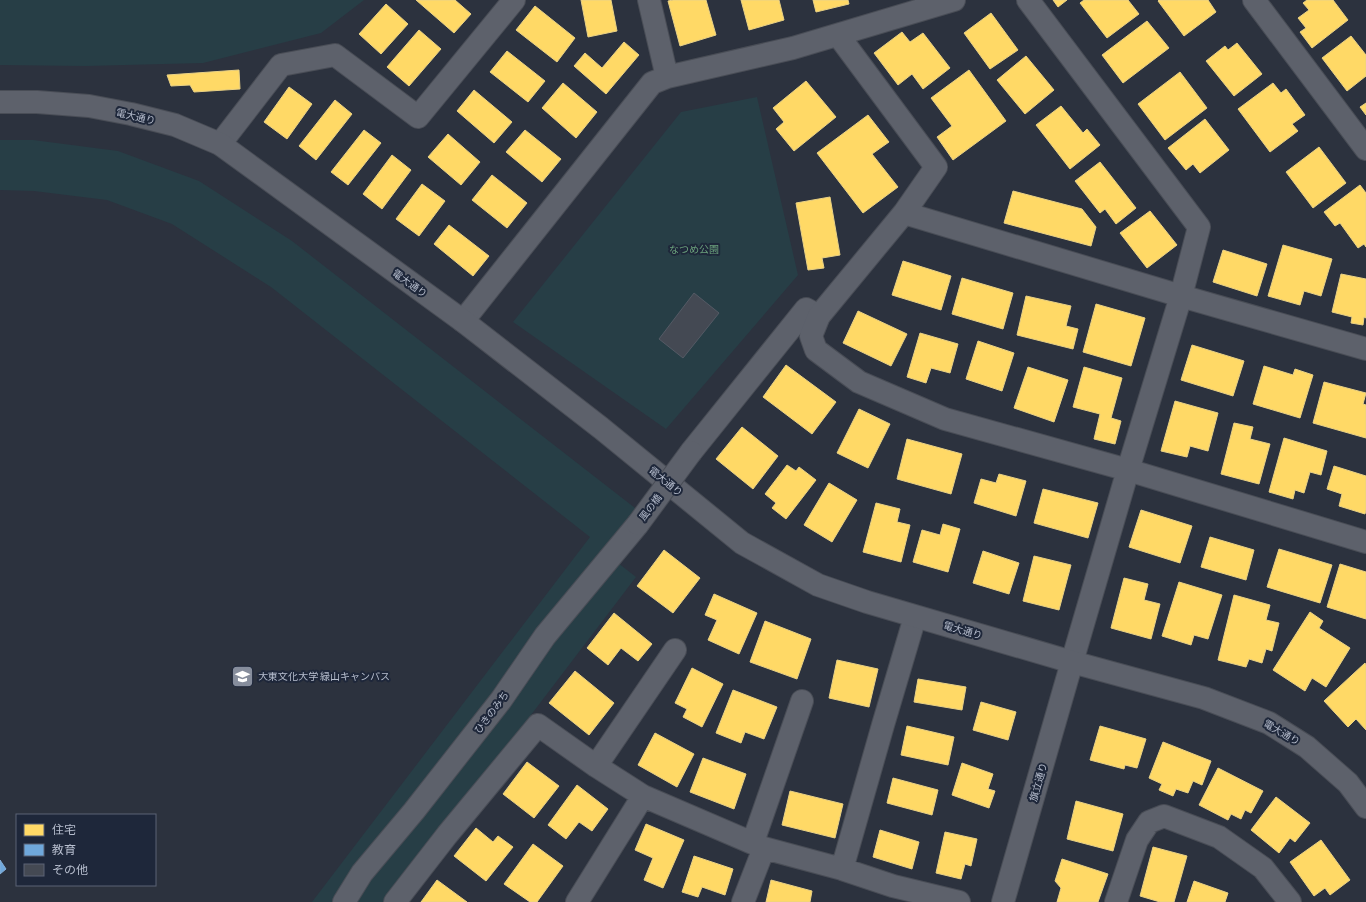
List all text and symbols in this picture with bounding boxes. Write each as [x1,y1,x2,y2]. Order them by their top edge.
street label: 電大通り [115,106,157,128]
park label: なつめ公園 [669,243,719,257]
street label: 電大通り [389,266,430,301]
street label: 電大通り [645,464,685,500]
street label: 風の橋 [636,491,665,524]
street label: 電大通り [942,619,984,643]
school or university icon: 大東文化大学 緑山キャンパス [229,663,255,689]
place label: 大東文化大学 緑山キャンパス [258,670,390,684]
street label: ひきのみち [471,688,512,737]
street label: 電大通り [1261,717,1302,749]
street label: 旗立通り [1027,761,1051,803]
legend [16,814,156,886]
text: 住宅 [52,822,76,839]
text: 教育 [52,842,76,859]
text: その他 [52,862,88,879]

